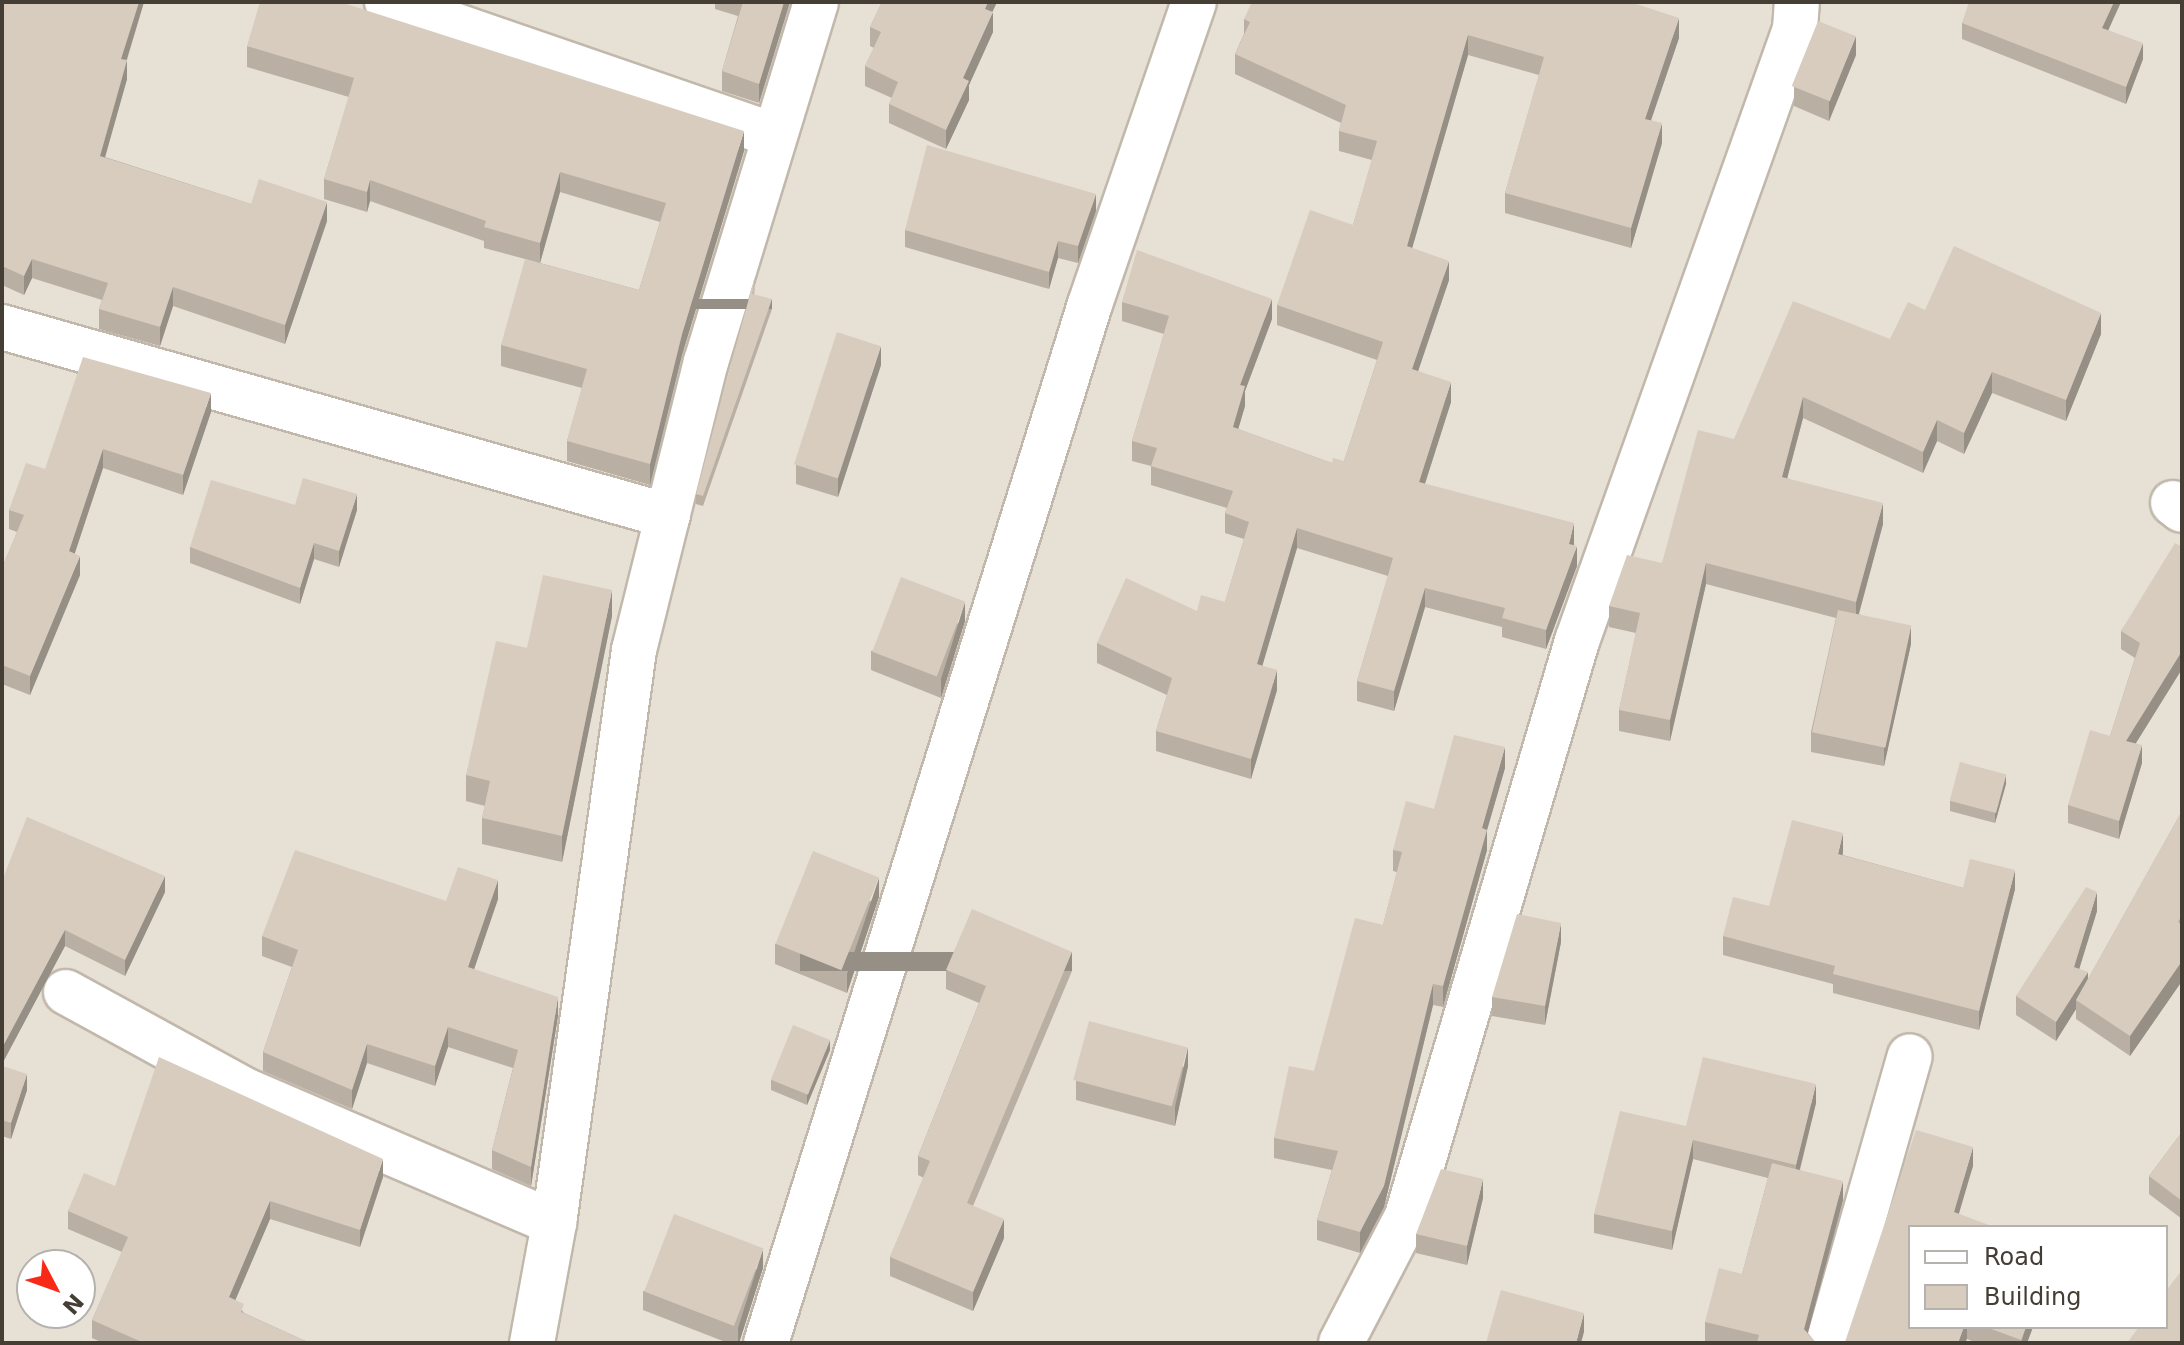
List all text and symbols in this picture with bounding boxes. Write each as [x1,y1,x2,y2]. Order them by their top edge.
legend [1908,1225,2168,1329]
text: Road [1984,1243,2044,1271]
north arrow [16,1249,96,1329]
text: Building [1984,1283,2081,1311]
text: N [58,1289,88,1319]

